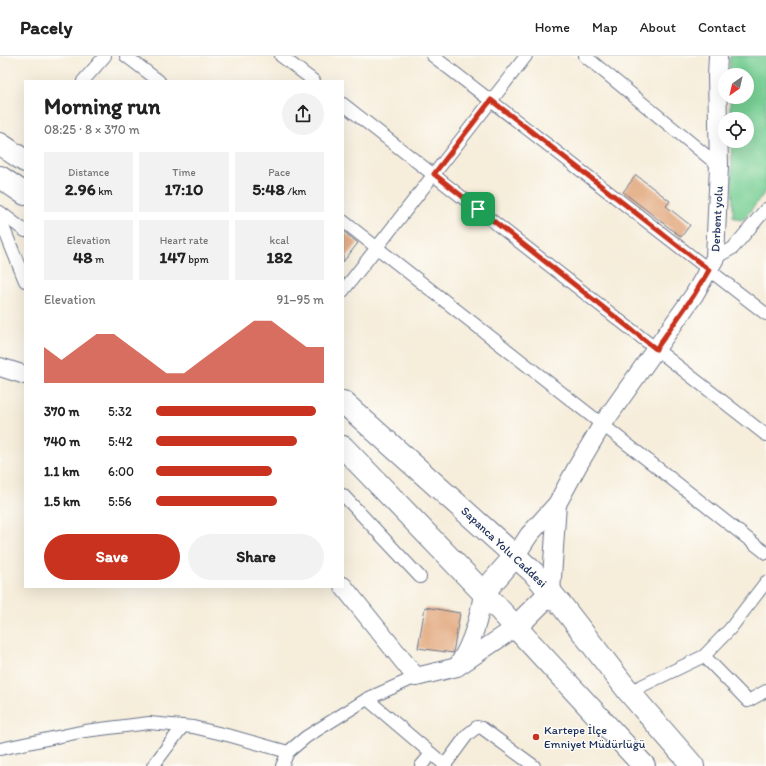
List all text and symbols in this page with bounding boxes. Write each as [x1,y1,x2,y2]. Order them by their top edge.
text: Pacely [20,16,72,39]
text: Home [535,19,570,36]
text: Map [592,19,618,36]
text: About [640,19,676,36]
text: Contact [698,19,746,36]
north arrow [718,68,754,104]
map controls [718,68,754,148]
text: Morning run [44,93,160,120]
button: share [282,93,324,135]
button: locate [718,112,754,148]
text: 08:25 · 8 × 370 m [44,122,140,137]
text: Distance [68,166,109,179]
text: Time [172,166,196,179]
text: Pace [268,166,290,179]
text: 2.96 [65,179,96,199]
text: 17:10 [165,179,203,199]
text: 5:48 [252,179,285,199]
text: km [96,185,113,198]
text: /km [285,185,306,198]
street label: Derbent yolu [708,185,726,252]
pin [461,192,495,226]
icon: arrive [467,198,489,220]
text: Elevation [67,234,111,247]
text: Heart rate [160,234,208,247]
text: kcal [270,234,289,247]
text: 48 [73,247,93,267]
text: 147 [159,247,186,267]
text: 182 [266,247,292,267]
text: m [93,253,104,266]
text: bpm [186,253,209,266]
text: Elevation [44,292,96,307]
text: 91–95 m [276,292,324,307]
text: 370 m [44,404,79,419]
text: 5:32 [108,404,132,419]
text: 740 m [44,434,80,449]
text: 5:42 [108,434,133,449]
text: 1.1 km [44,464,79,479]
text: 6:00 [108,464,134,479]
text: 1.5 km [44,494,80,509]
text: 5:56 [108,494,132,509]
street label: Sapanca Yolu Caddesi [458,504,550,590]
button: Save [44,534,180,580]
button: Share [188,534,324,580]
place label: Kartepe İlçe Emniyet Müdürlüğü [544,723,646,751]
marker: Kartepe İlçe Emniyet Müdürlüğü [531,732,541,742]

